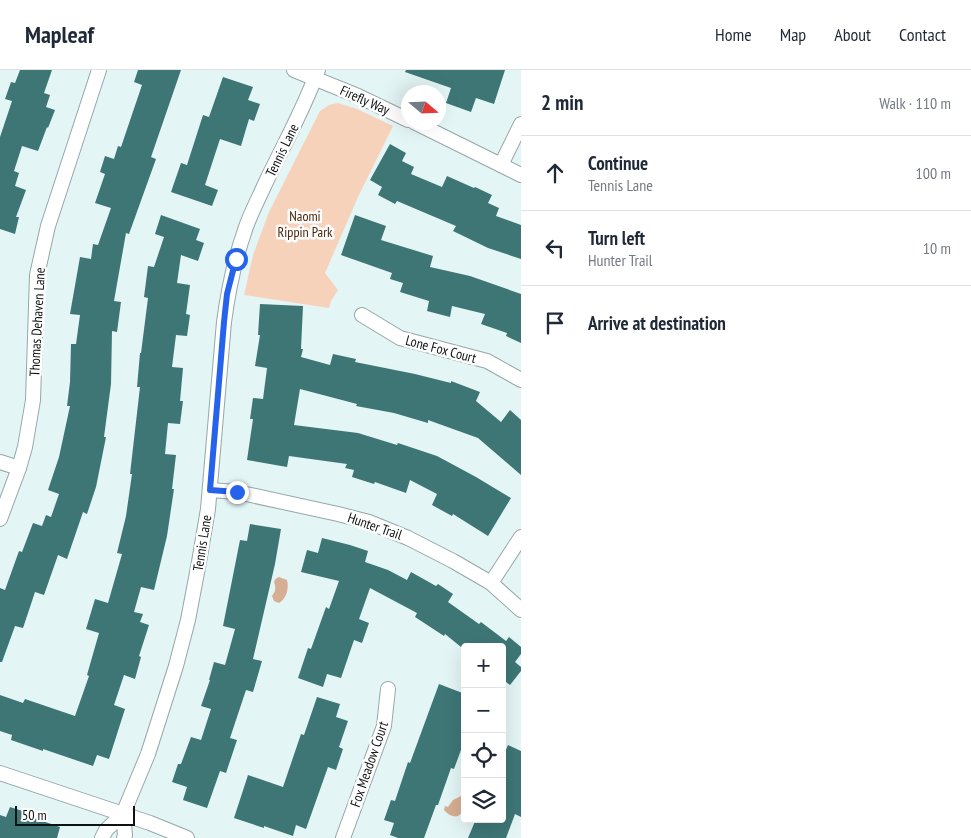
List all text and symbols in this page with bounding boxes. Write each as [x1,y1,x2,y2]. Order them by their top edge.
text: Mapleaf [25,19,94,50]
text: Home [715,23,752,46]
text: Map [780,23,806,46]
text: About [834,23,871,46]
text: Contact [899,23,946,46]
street label: Firefly Way [337,81,393,119]
north arrow [401,85,446,130]
text: 2 min [541,89,583,116]
text: Walk · 110 m [879,93,951,113]
street label: Tennis Lane [261,120,303,179]
text: Continue [588,151,648,175]
icon: ahead [541,159,569,187]
text: 100 m [916,163,951,183]
text: Tennis Lane [588,175,653,195]
park label: Naomi Rippin Park [278,207,333,241]
text: Turn left [588,226,645,250]
icon: left [541,234,569,262]
text: 10 m [923,238,951,258]
route start [225,248,248,271]
text: Hunter Trail [588,250,653,270]
street label: Thomas Dehaven Lane [25,267,49,377]
icon: arrive [541,309,569,337]
text: Arrive at destination [588,311,726,335]
street label: Lone Fox Court [404,331,478,367]
route end [226,481,249,504]
street label: Hunter Trail [345,508,405,544]
street label: Tennis Lane [189,513,215,572]
map controls [461,643,506,823]
button: + [461,643,506,688]
button: − [461,688,506,733]
street label: Fox Meadow Court [346,719,392,809]
button: locate [461,733,506,778]
button: layers [461,778,506,823]
scale bar [15,803,135,826]
text: 50 m [22,806,47,824]

